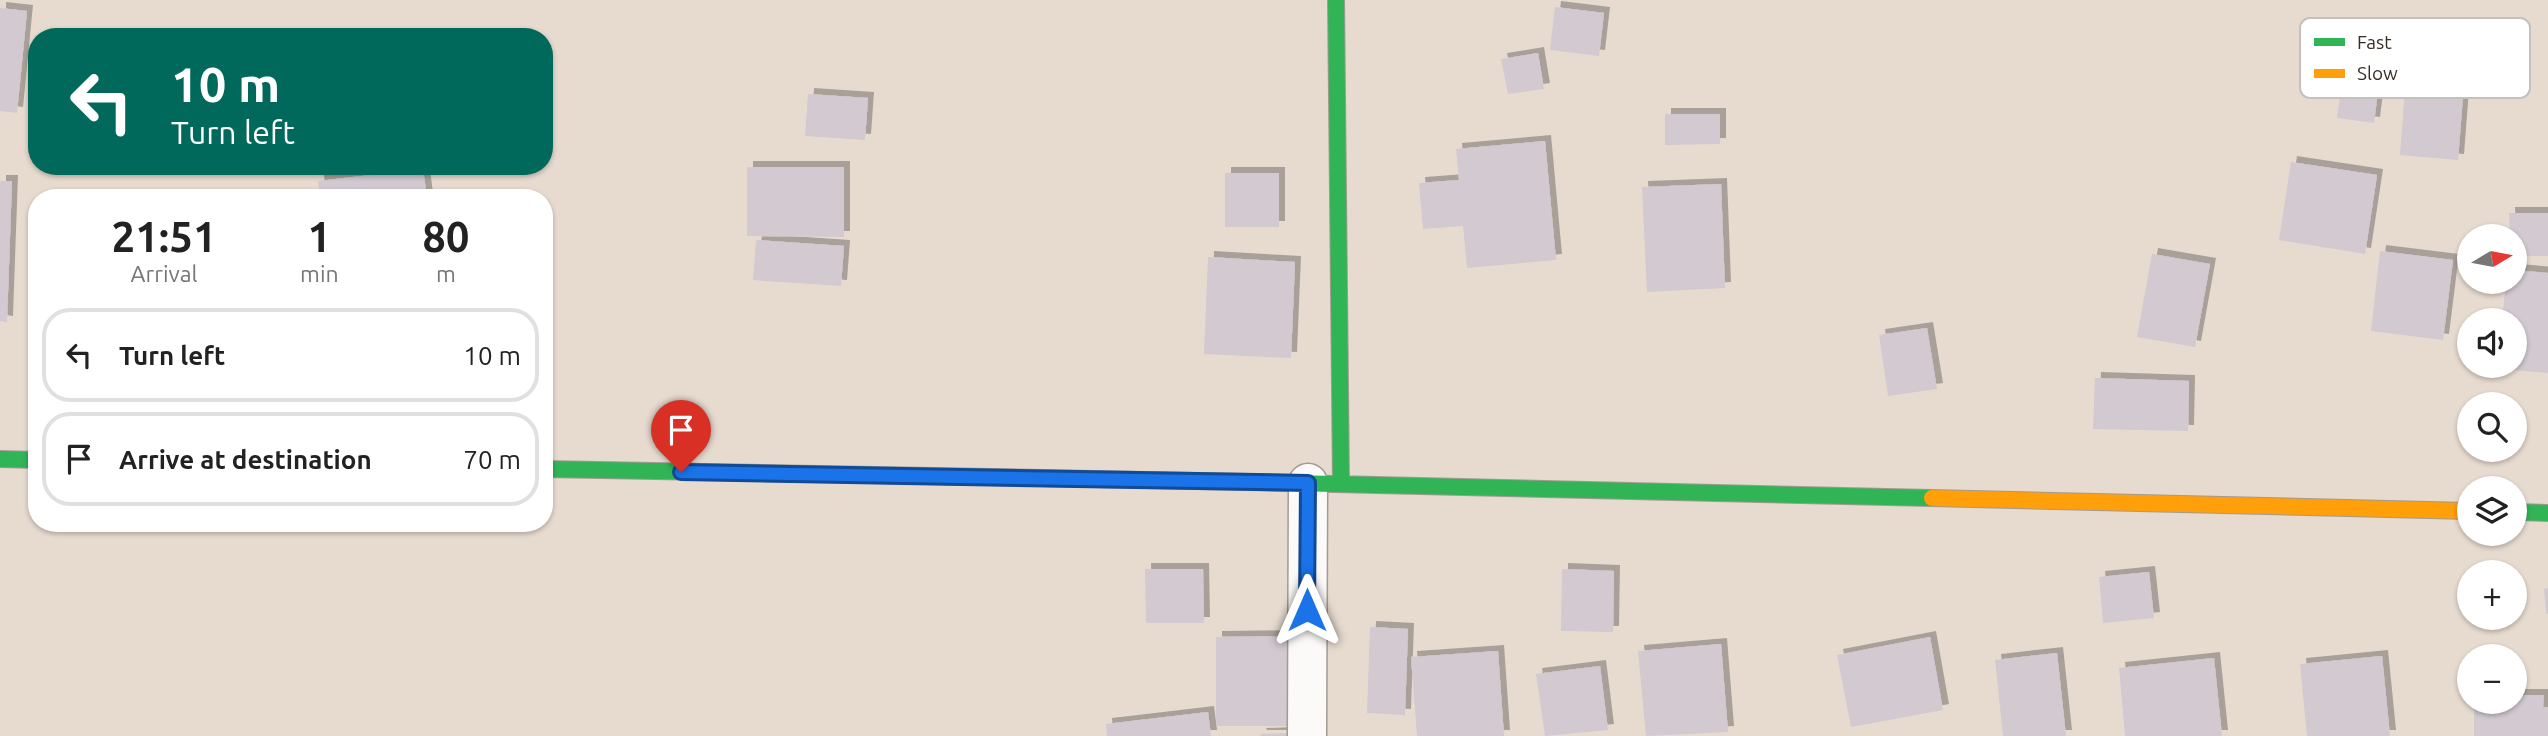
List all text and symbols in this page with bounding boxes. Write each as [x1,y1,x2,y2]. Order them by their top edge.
legend [2300,18,2530,98]
text: Fast [2357,31,2392,53]
icon: left [56,56,147,147]
text: 10 m [171,56,280,111]
text: Slow [2357,62,2398,84]
text: Turn left [171,114,295,150]
text: 21:51 [111,213,217,260]
text: 1 [308,213,331,260]
text: 80 [422,213,470,260]
north arrow [2457,224,2527,294]
map controls [2457,224,2527,714]
text: Arrival [131,261,198,286]
text: min [300,261,339,286]
text: m [436,261,456,286]
button: sound [2457,308,2527,378]
icon: left [60,336,98,374]
text: Turn left [119,341,225,370]
text: 10 m [463,341,521,370]
button: search [2457,392,2527,462]
pin [651,400,711,472]
icon: arrive [662,411,700,449]
icon: arrive [60,440,98,478]
text: Arrive at destination [119,445,372,474]
text: 70 m [463,445,521,474]
button: layers [2457,476,2527,546]
button: + [2457,560,2527,630]
position arrow [1270,573,1344,647]
button: − [2457,644,2527,714]

